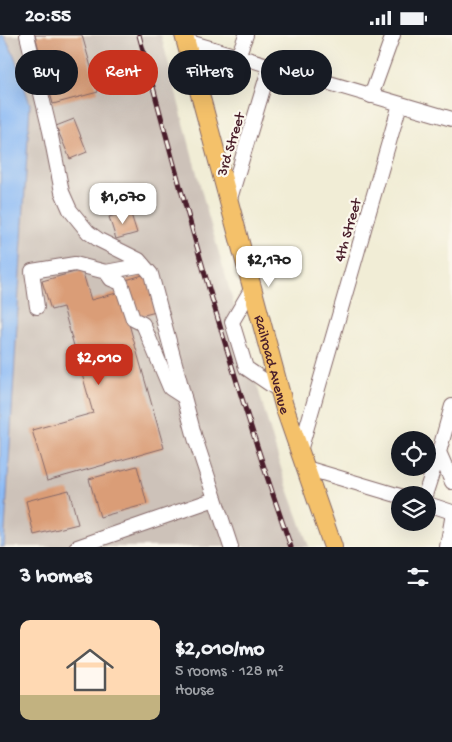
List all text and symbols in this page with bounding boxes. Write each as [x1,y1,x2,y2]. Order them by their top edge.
text: 20:55 [25,6,71,29]
chip: Buy [15,50,78,95]
chip: Rent [88,50,158,95]
chip: Filters [168,50,251,95]
chip: New [261,50,332,95]
street label: 3rd Street [213,109,251,179]
pin: $1,070 [82,183,164,225]
text: $1,070 [100,189,146,208]
street label: 4th Street [331,195,367,264]
pin: $2,170 [228,245,310,288]
text: $2,170 [247,252,291,271]
street label: Railroad Avenue [249,313,293,417]
pin: $2,010 [58,343,140,386]
text: $2,010 [77,350,121,369]
map controls [391,431,436,531]
button: locate [391,431,436,476]
button: layers [391,486,436,531]
icon: filters [404,563,432,591]
text: 3 homes [20,565,92,590]
text: $2,010/mo [175,638,265,663]
icon: home [60,640,120,700]
text: 5 rooms · 128 m² [175,663,284,682]
text: House [175,682,214,701]

